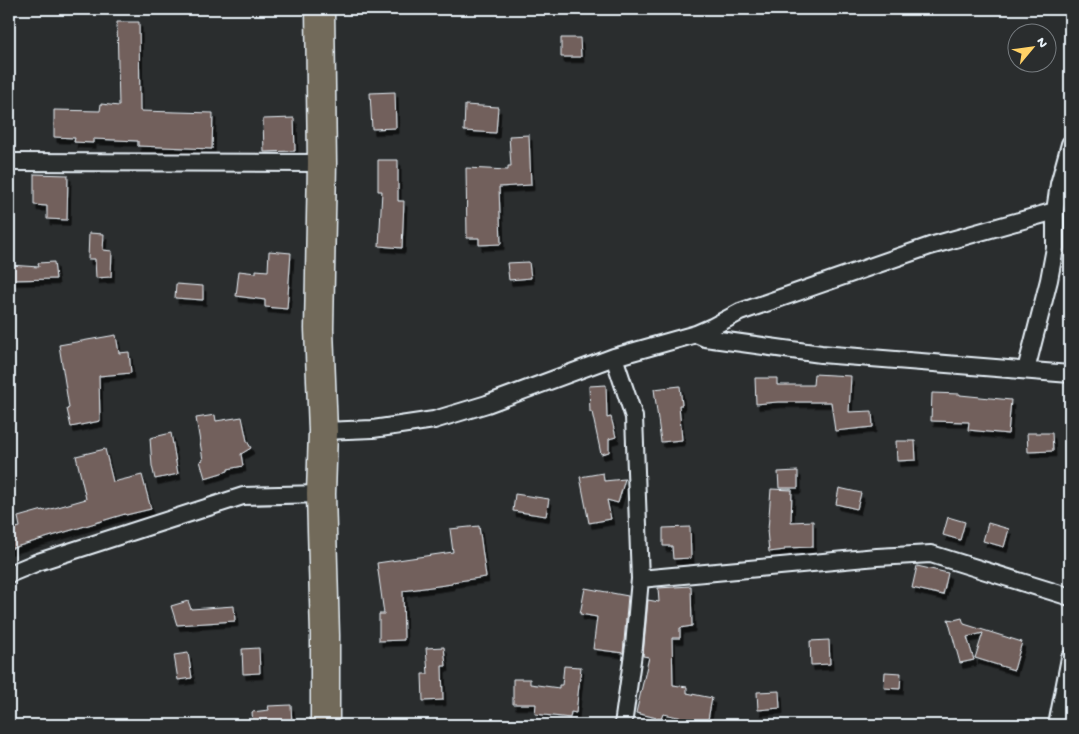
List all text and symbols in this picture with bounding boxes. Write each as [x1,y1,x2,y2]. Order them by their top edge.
north arrow [1006,22,1056,72]
text: N [1032,35,1051,51]

